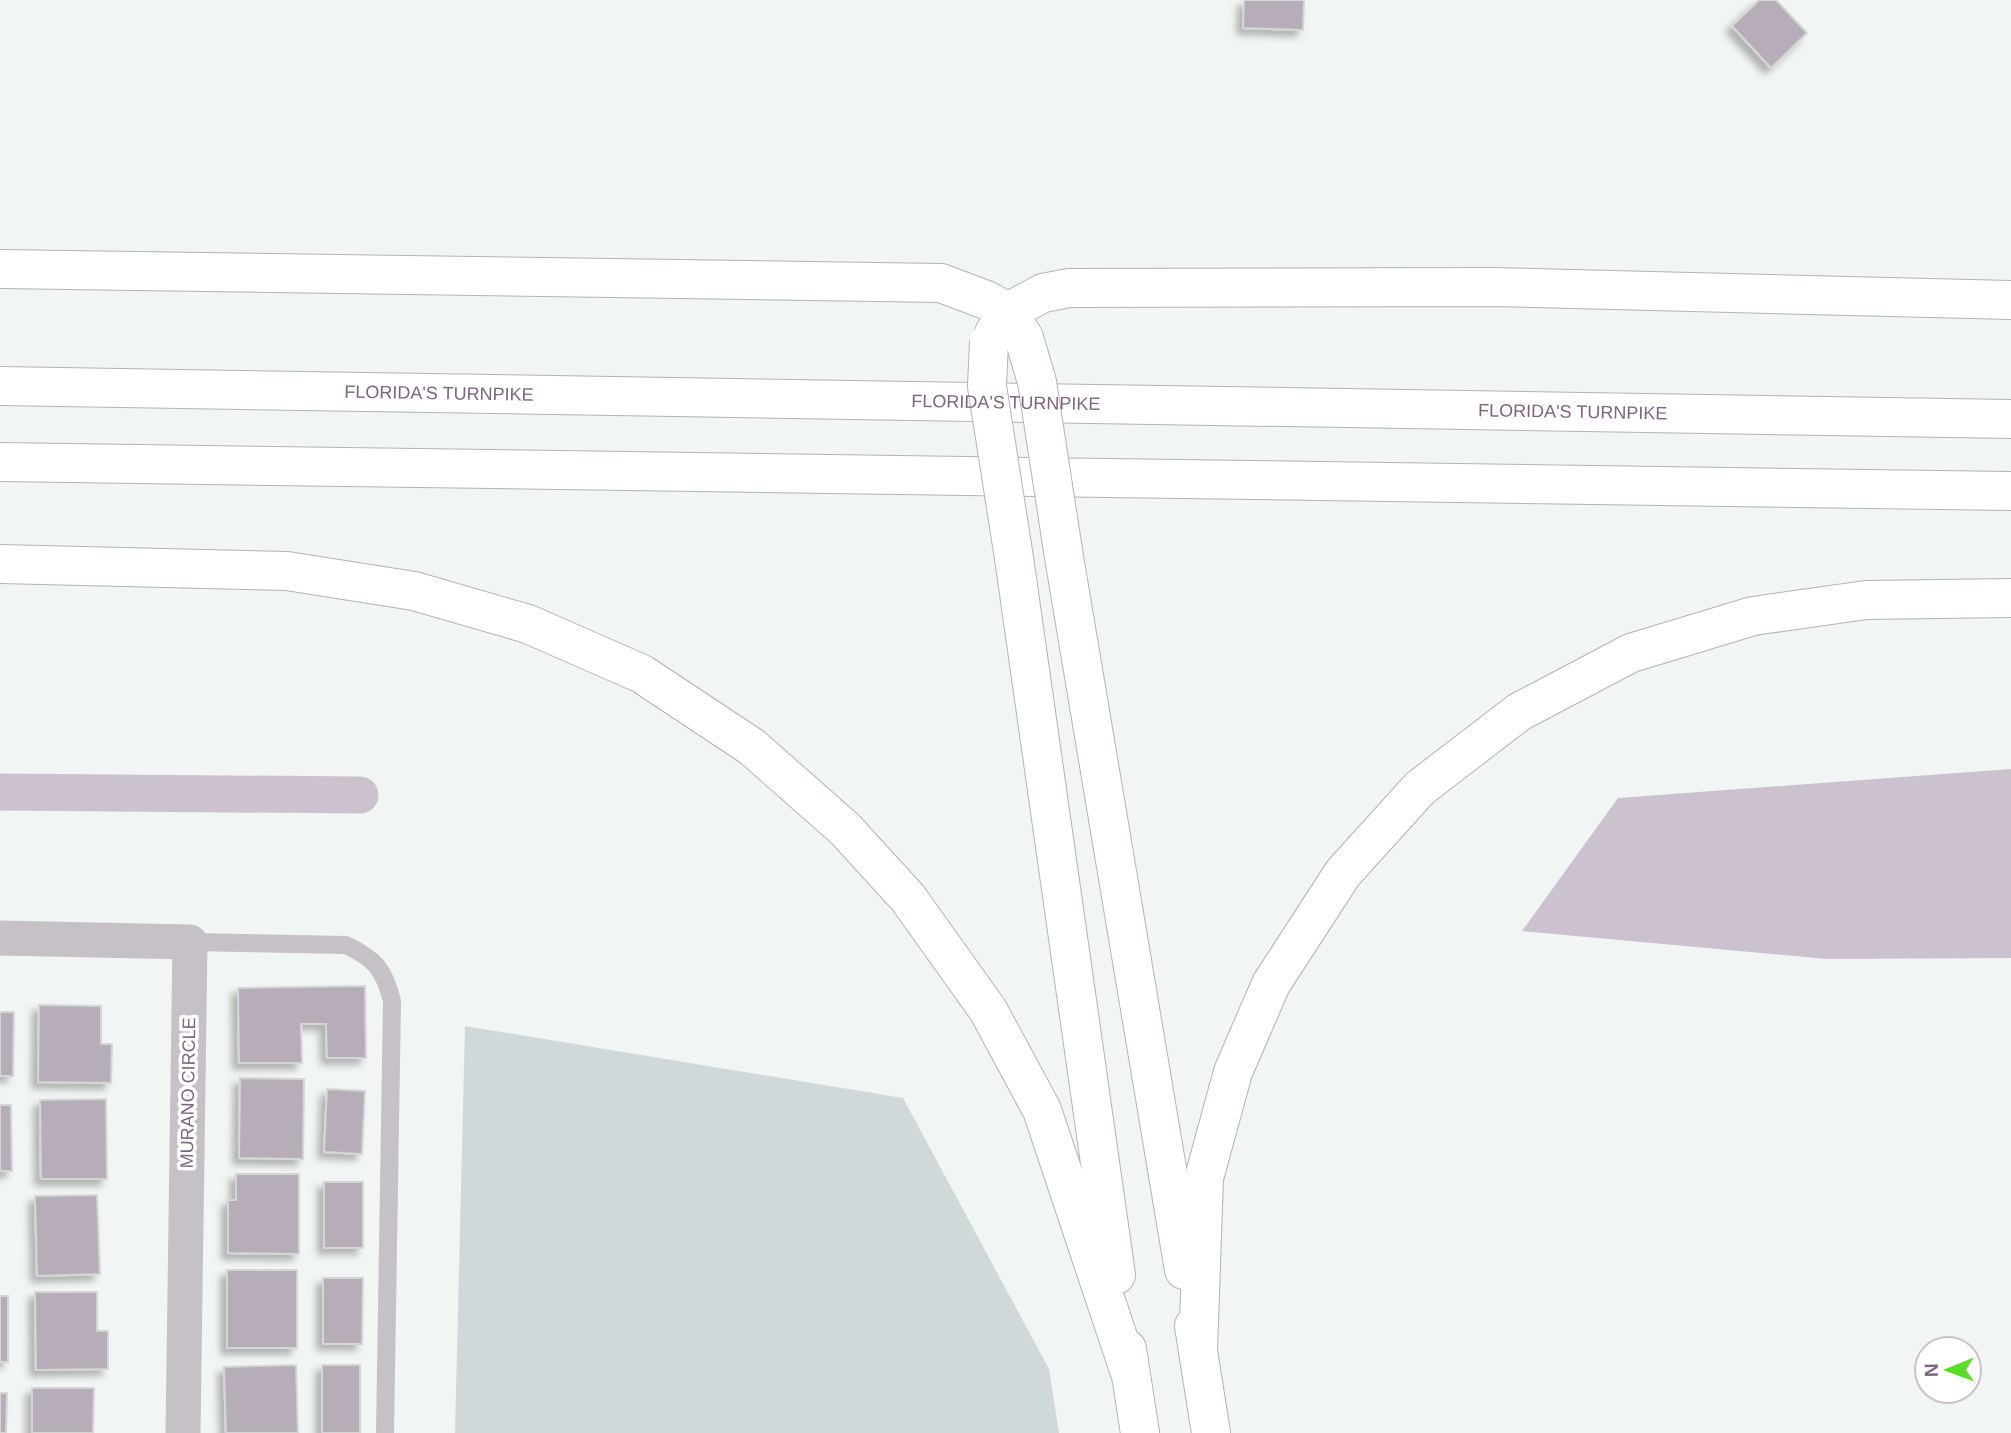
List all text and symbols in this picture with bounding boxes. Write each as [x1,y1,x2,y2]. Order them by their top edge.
street label: FLORIDA'S TURNPIKE [344,382,534,405]
street label: FLORIDA'S TURNPIKE [911,391,1101,414]
street label: FLORIDA'S TURNPIKE [1478,400,1668,423]
street label: MURANO CIRCLE [177,1017,199,1169]
north arrow [1913,1335,1983,1405]
text: N [1921,1363,1942,1377]

